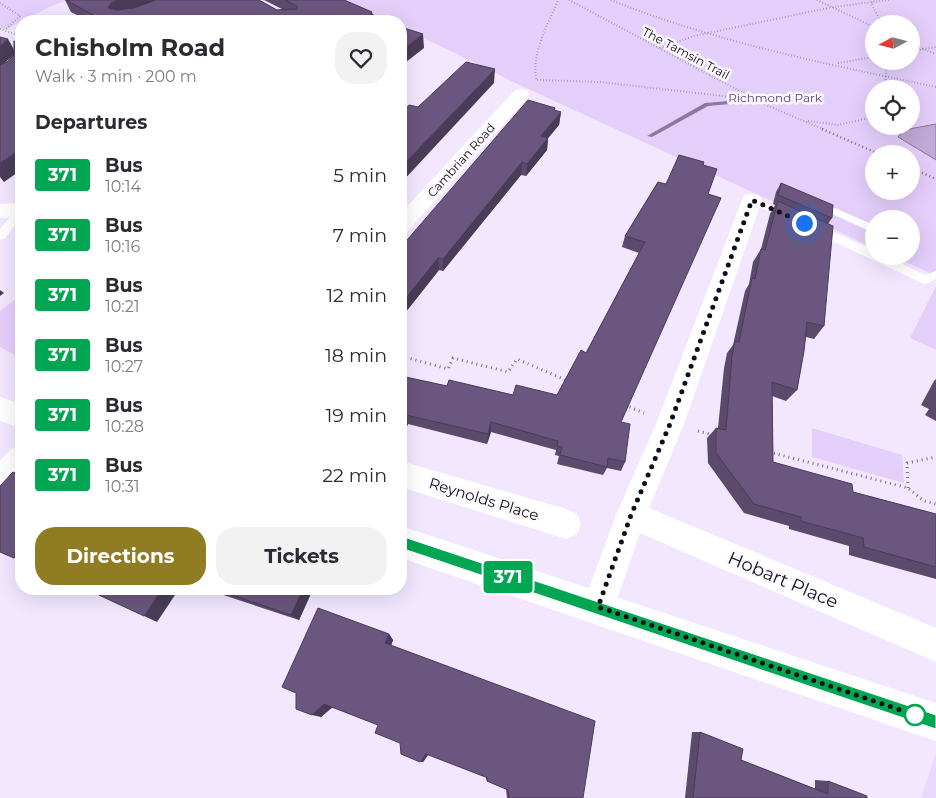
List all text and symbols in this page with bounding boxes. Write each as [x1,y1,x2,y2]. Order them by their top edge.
north arrow [865,15,920,70]
map controls [865,15,920,265]
street label: The Tamsin Trail [640,24,732,82]
button: heart [335,32,387,84]
text: Chisholm Road [35,33,225,62]
text: Walk · 3 min · 200 m [35,67,197,86]
button: locate [865,80,920,135]
park label: Richmond Park [728,90,823,105]
text: Departures [35,111,147,134]
street label: Cambrian Road [424,120,498,200]
button: + [865,145,920,200]
text: Bus [105,154,143,177]
text: 371 [48,164,77,186]
text: 5 min [333,164,387,187]
text: 10:14 [105,177,141,196]
button: − [865,210,920,265]
your location [792,211,817,236]
text: Bus [105,214,143,237]
text: 371 [48,224,77,246]
text: 7 min [333,224,387,247]
text: 10:16 [105,237,140,256]
text: Bus [105,274,143,297]
text: 371 [48,284,77,306]
text: 12 min [326,284,387,307]
text: 10:21 [105,297,140,316]
text: Bus [105,334,143,357]
text: 371 [48,344,77,366]
text: 18 min [325,344,387,367]
text: 10:27 [105,357,143,376]
text: Bus [105,394,143,417]
text: 371 [48,404,77,426]
text: 19 min [325,404,387,427]
text: 10:28 [105,417,144,436]
text: Bus [105,454,143,477]
text: 371 [48,464,77,486]
text: 22 min [322,464,387,487]
street label: Reynolds Place [427,473,541,525]
text: 10:31 [105,477,140,496]
button: Directions [35,527,206,585]
button: Tickets [216,527,387,585]
street label: Hobart Place [725,547,841,613]
line badge: 371 [479,561,537,593]
text: 371 [494,566,522,588]
unlabelled marker [904,704,926,726]

